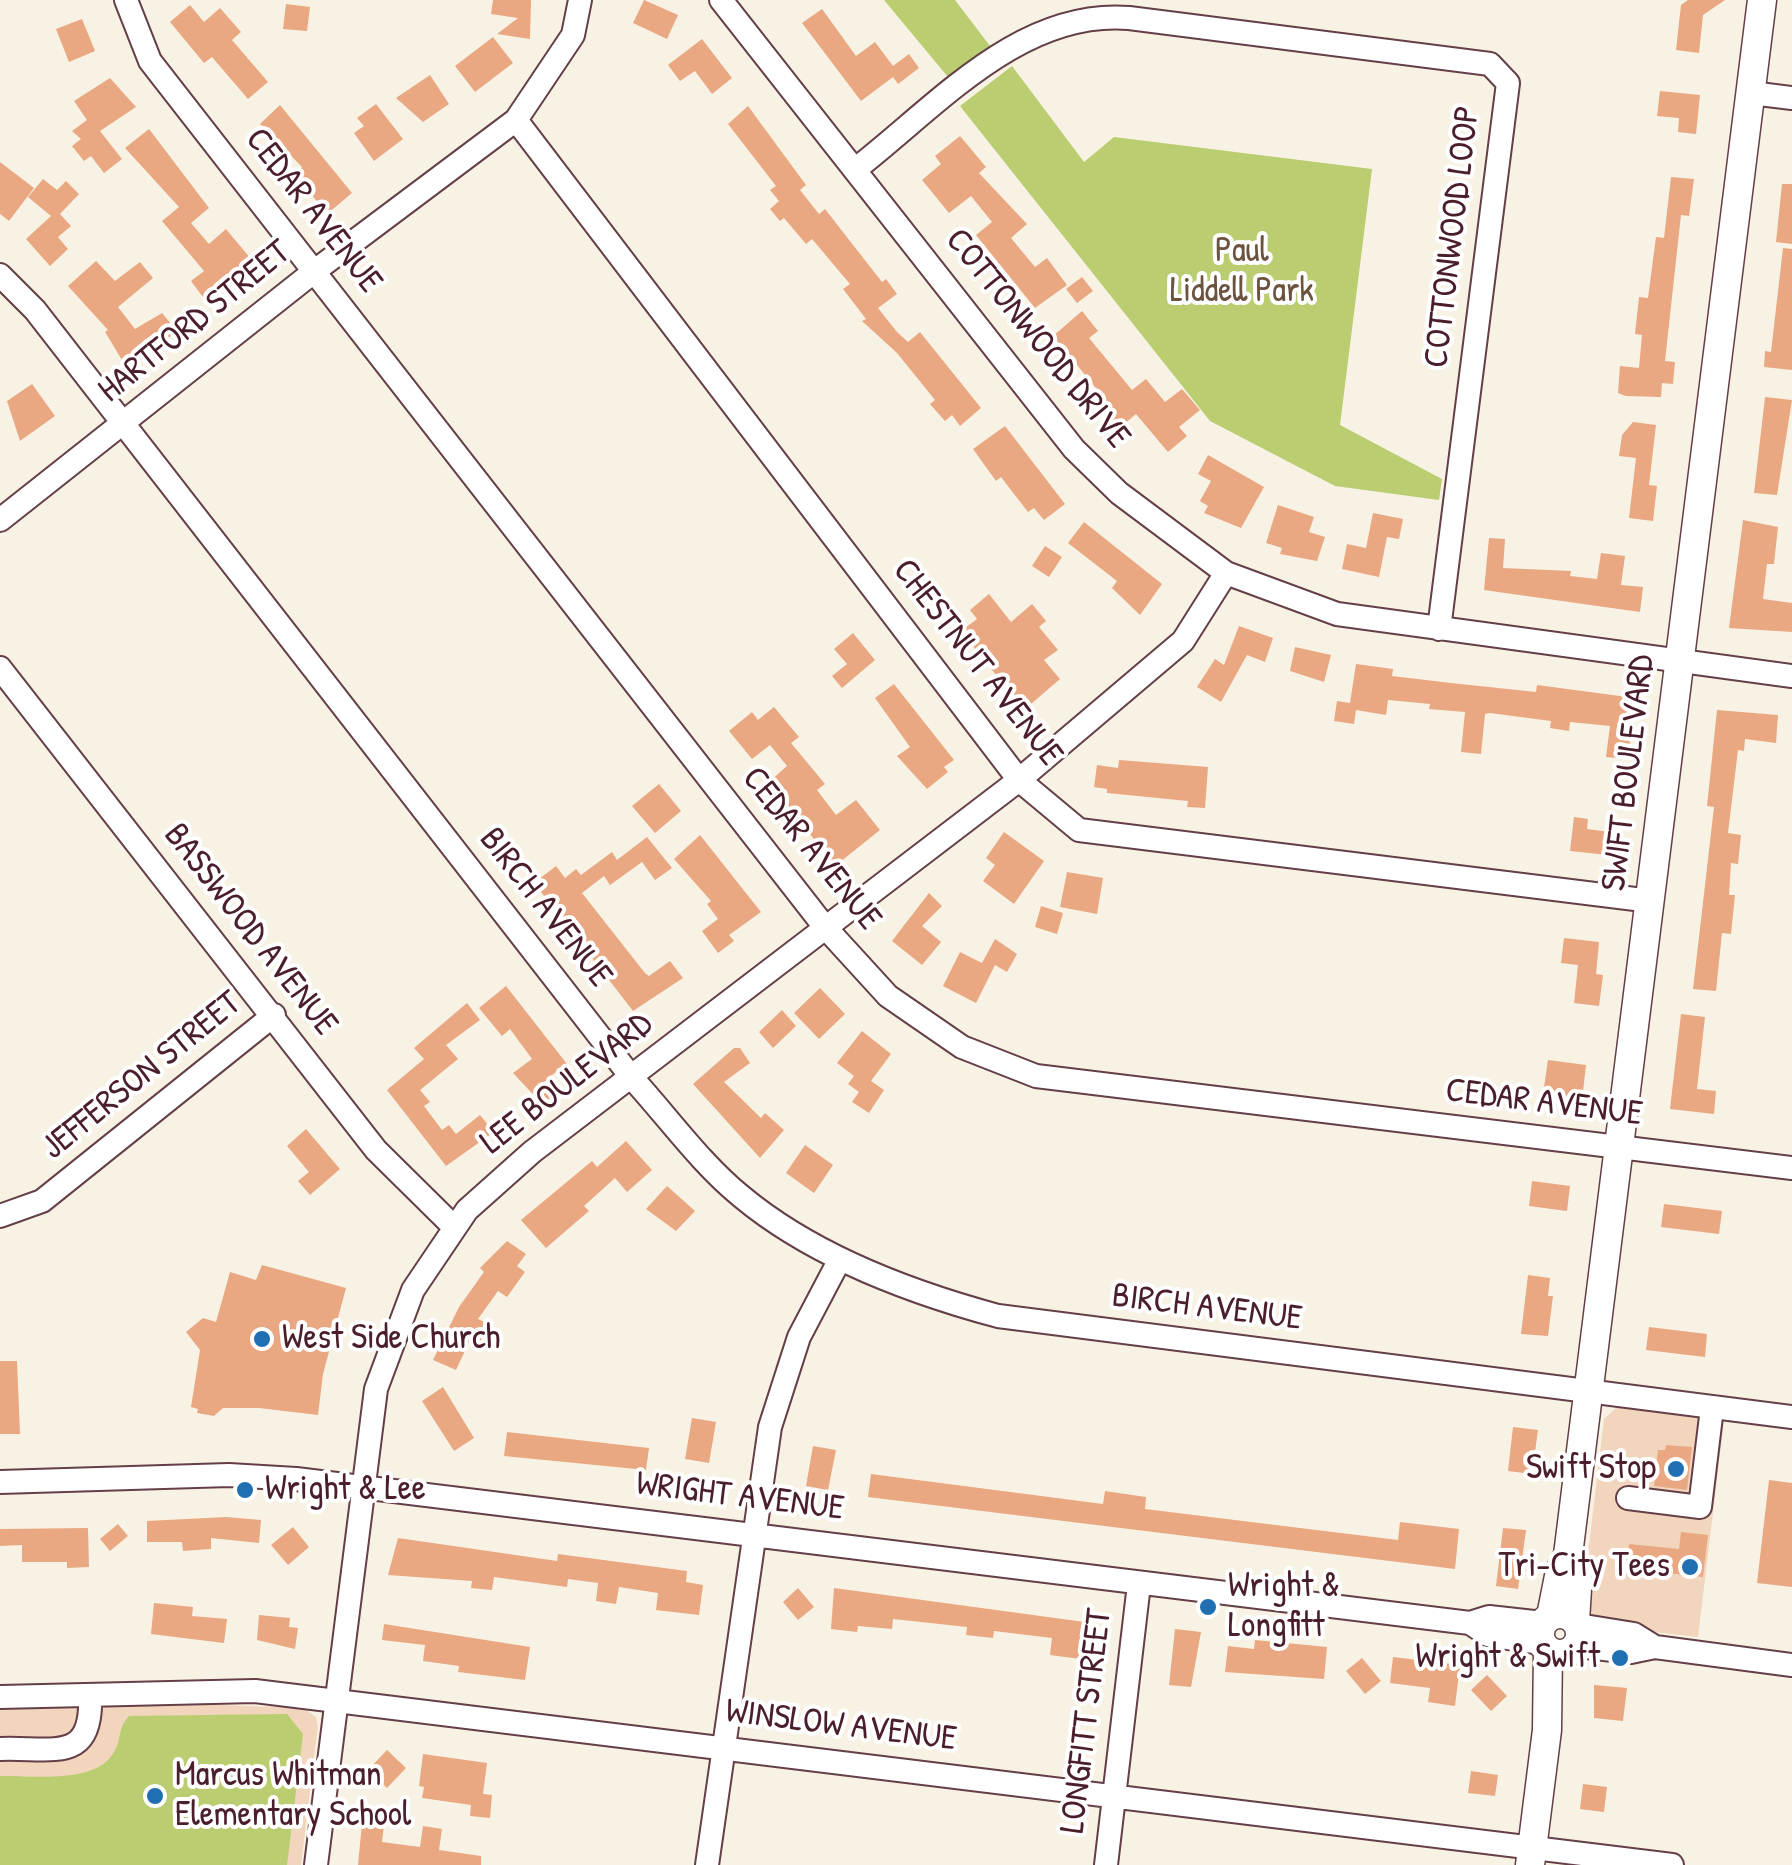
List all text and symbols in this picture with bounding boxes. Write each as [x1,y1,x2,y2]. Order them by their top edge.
street label: COTTONWOOD LOOP [1416,104,1490,370]
street label: CEDAR AVENUE [236,120,390,302]
street label: COTTONWOOD DRIVE [936,221,1138,457]
park label: Paul Liddell Park [1170,231,1314,313]
street label: HARTFORD STREET [91,232,299,412]
street label: CHESTNUT AVENUE [883,551,1071,775]
street label: SWIFT BOULEVARD [1594,653,1664,893]
street label: CEDAR AVENUE [732,759,890,939]
street label: BASSWOOD AVENUE [154,816,346,1044]
street label: BIRCH AVENUE [470,820,620,996]
street label: JEFFERSON STREET [34,983,250,1169]
street label: LEE BOULEVARD [473,1004,661,1164]
street label: CEDAR AVENUE [1443,1070,1645,1136]
street label: BIRCH AVENUE [1110,1276,1304,1340]
place label: West Side Church [282,1318,500,1360]
marker: West Side Church [251,1328,273,1350]
place label: Swift Stop [1526,1448,1656,1490]
marker: Swift Stop [1665,1458,1687,1480]
street label: WRIGHT AVENUE [634,1463,846,1531]
place label: Wright & Lee [265,1469,426,1511]
marker: Wright & Lee [234,1479,256,1501]
place label: Tri-City Tees [1499,1546,1670,1588]
marker: Tri-City Tees [1679,1556,1701,1578]
place label: Wright & Longfitt [1228,1566,1340,1648]
marker: Wright & Longfitt [1197,1596,1219,1618]
street label: LONGFITT STREET [1052,1606,1122,1836]
place label: Wright & Swift [1415,1637,1600,1679]
marker: Wright & Swift [1609,1647,1631,1669]
street label: WINSLOW AVENUE [723,1691,959,1761]
place label: Marcus Whitman Elementary School [175,1755,411,1837]
marker: Marcus Whitman Elementary School [144,1785,166,1807]

